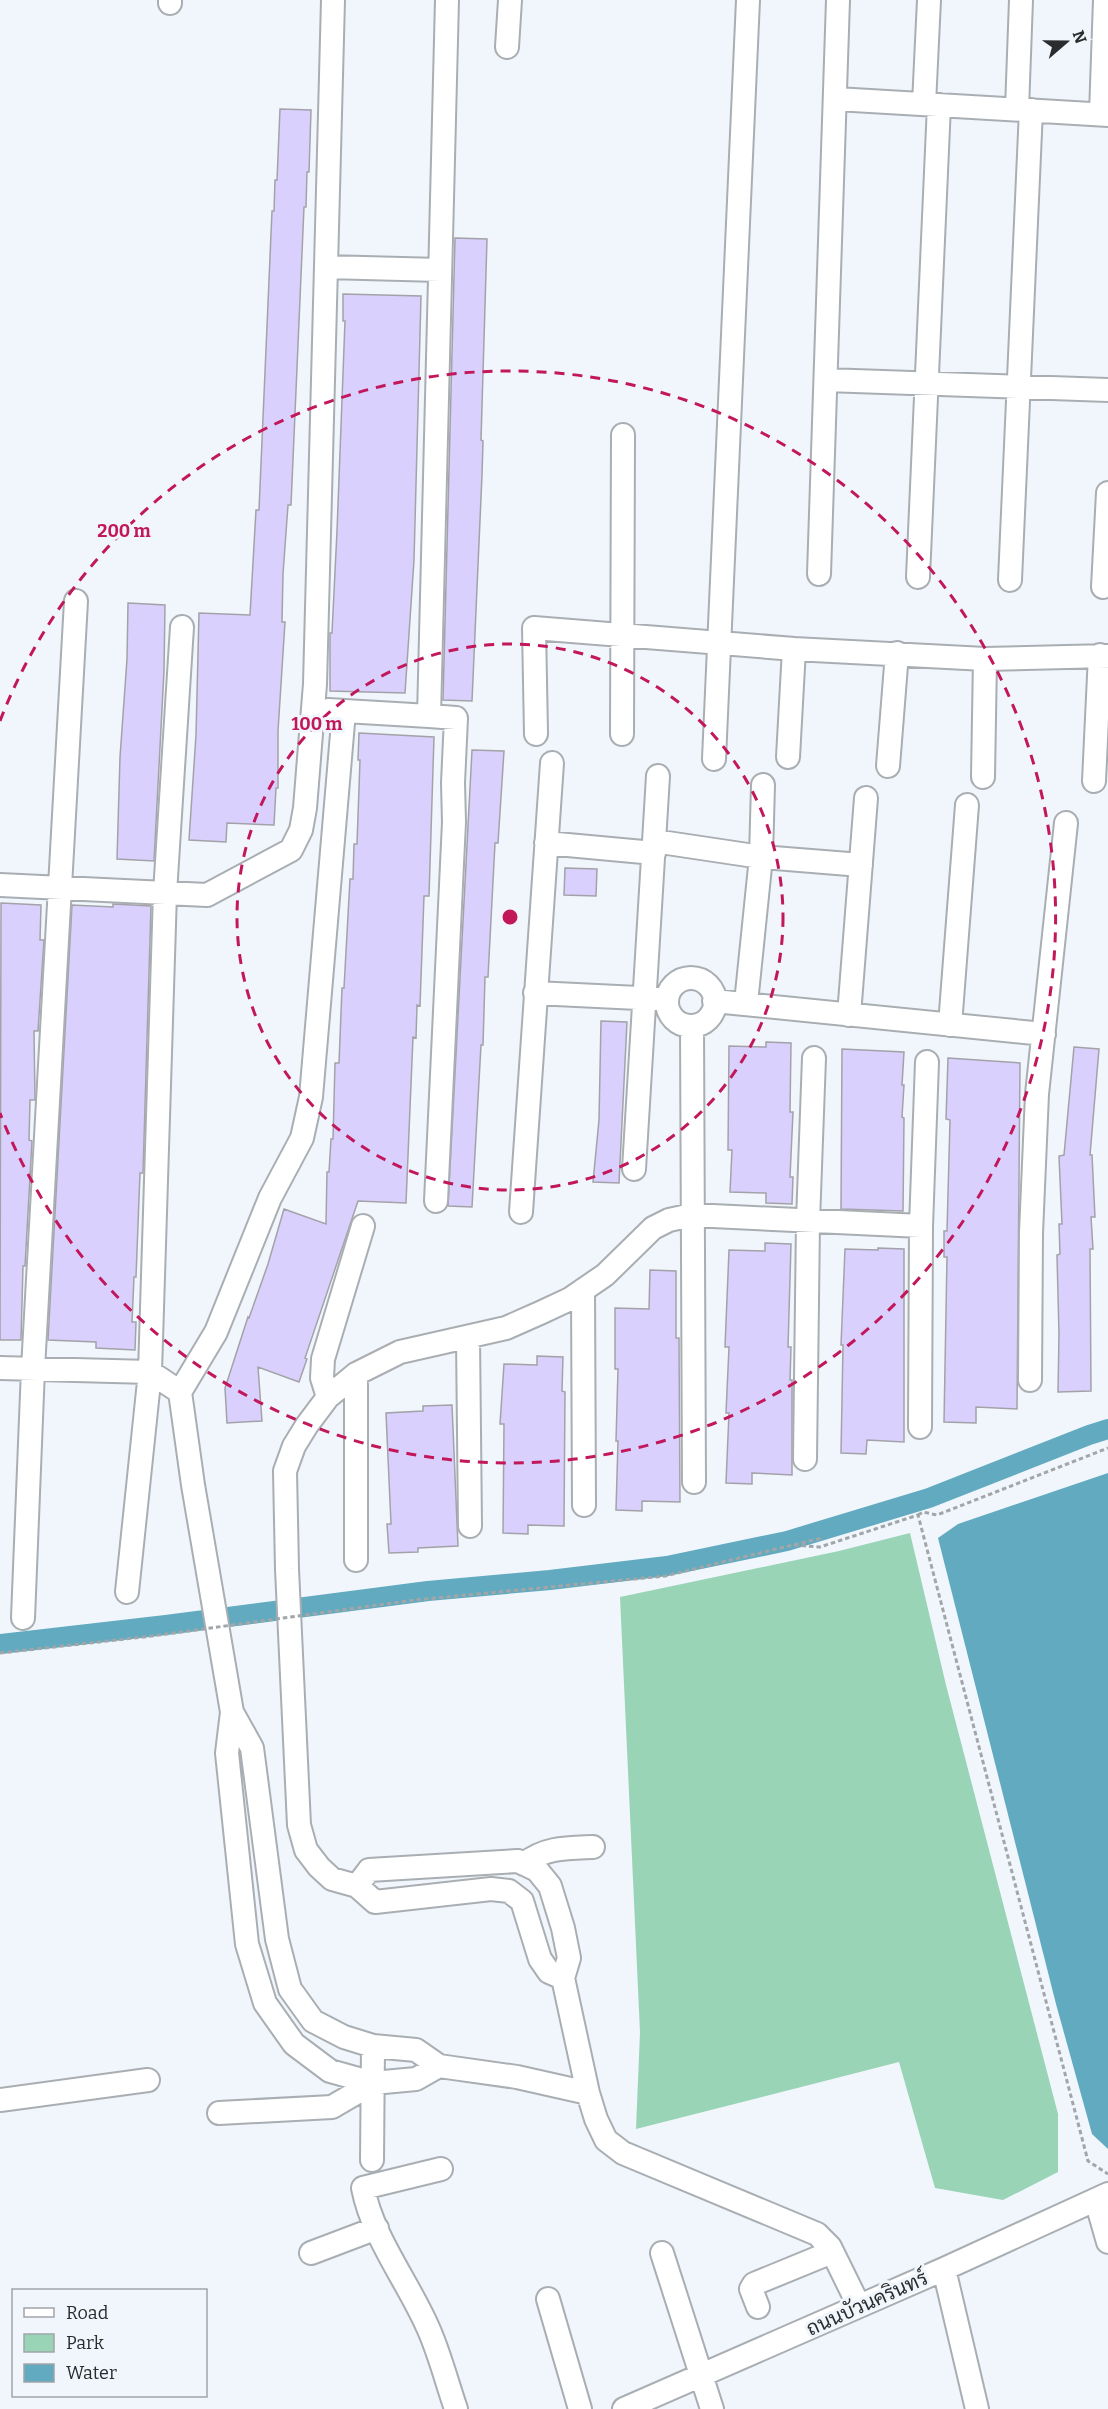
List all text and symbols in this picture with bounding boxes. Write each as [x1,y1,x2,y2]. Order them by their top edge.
north arrow [1036,12,1096,72]
text: N [1069,28,1091,46]
text: 200 m [97,520,151,542]
text: 100 m [291,713,343,735]
centre of rings [500,907,520,927]
street label: ถนนบัวนครินทร์ [802,2264,931,2340]
legend [12,2289,207,2397]
text: Road [66,2302,109,2324]
text: Park [66,2332,105,2354]
text: Water [66,2362,117,2384]

